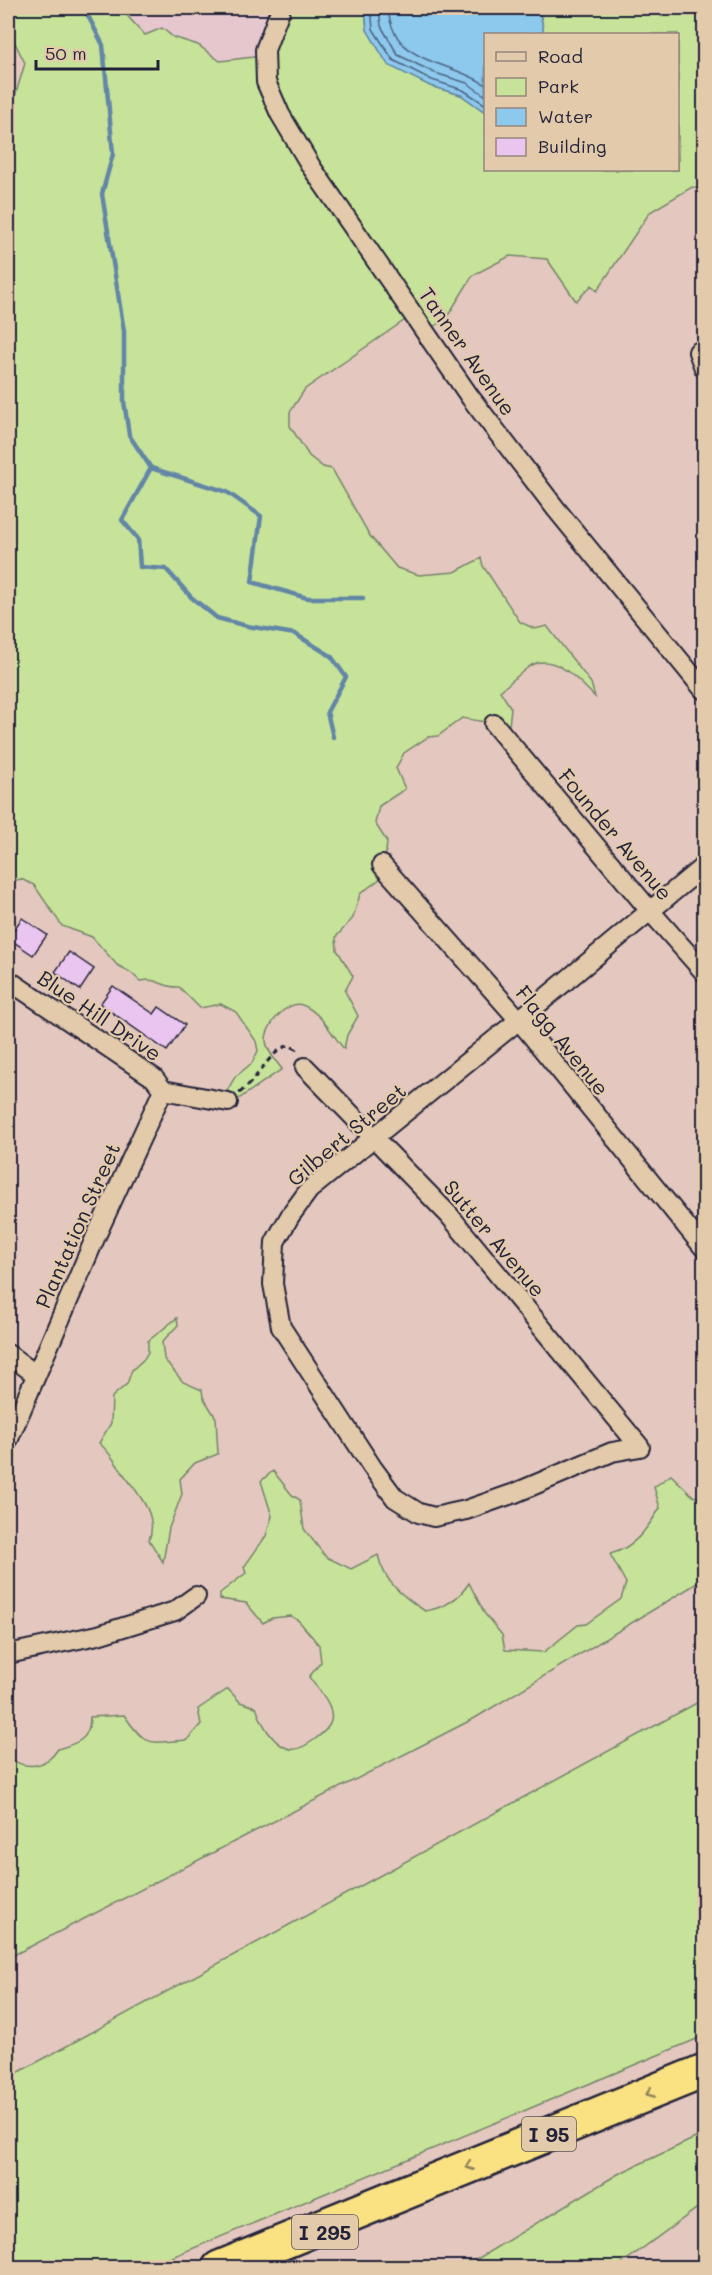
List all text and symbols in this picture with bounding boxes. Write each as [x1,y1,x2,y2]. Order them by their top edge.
scale bar [36,33,158,71]
legend [484,33,679,171]
text: 50 m [45,41,87,65]
text: Road [538,44,583,68]
text: Park [538,74,579,98]
text: Water [538,104,593,128]
text: Building [538,134,606,158]
street label: Tanner Avenue [414,281,522,421]
street label: Founder Avenue [553,763,679,905]
street label: Blue Hill Drive [33,964,167,1066]
street label: Flagg Avenue [510,979,616,1101]
street label: Gilbert Street [281,1076,411,1192]
street label: Plantation Street [28,1138,126,1312]
street label: Sutter Avenue [438,1174,552,1302]
one-way arrow [646,2086,657,2098]
road number: I 95 [522,2117,576,2151]
one-way arrow [465,2159,476,2171]
road number: I 295 [292,2215,358,2249]

